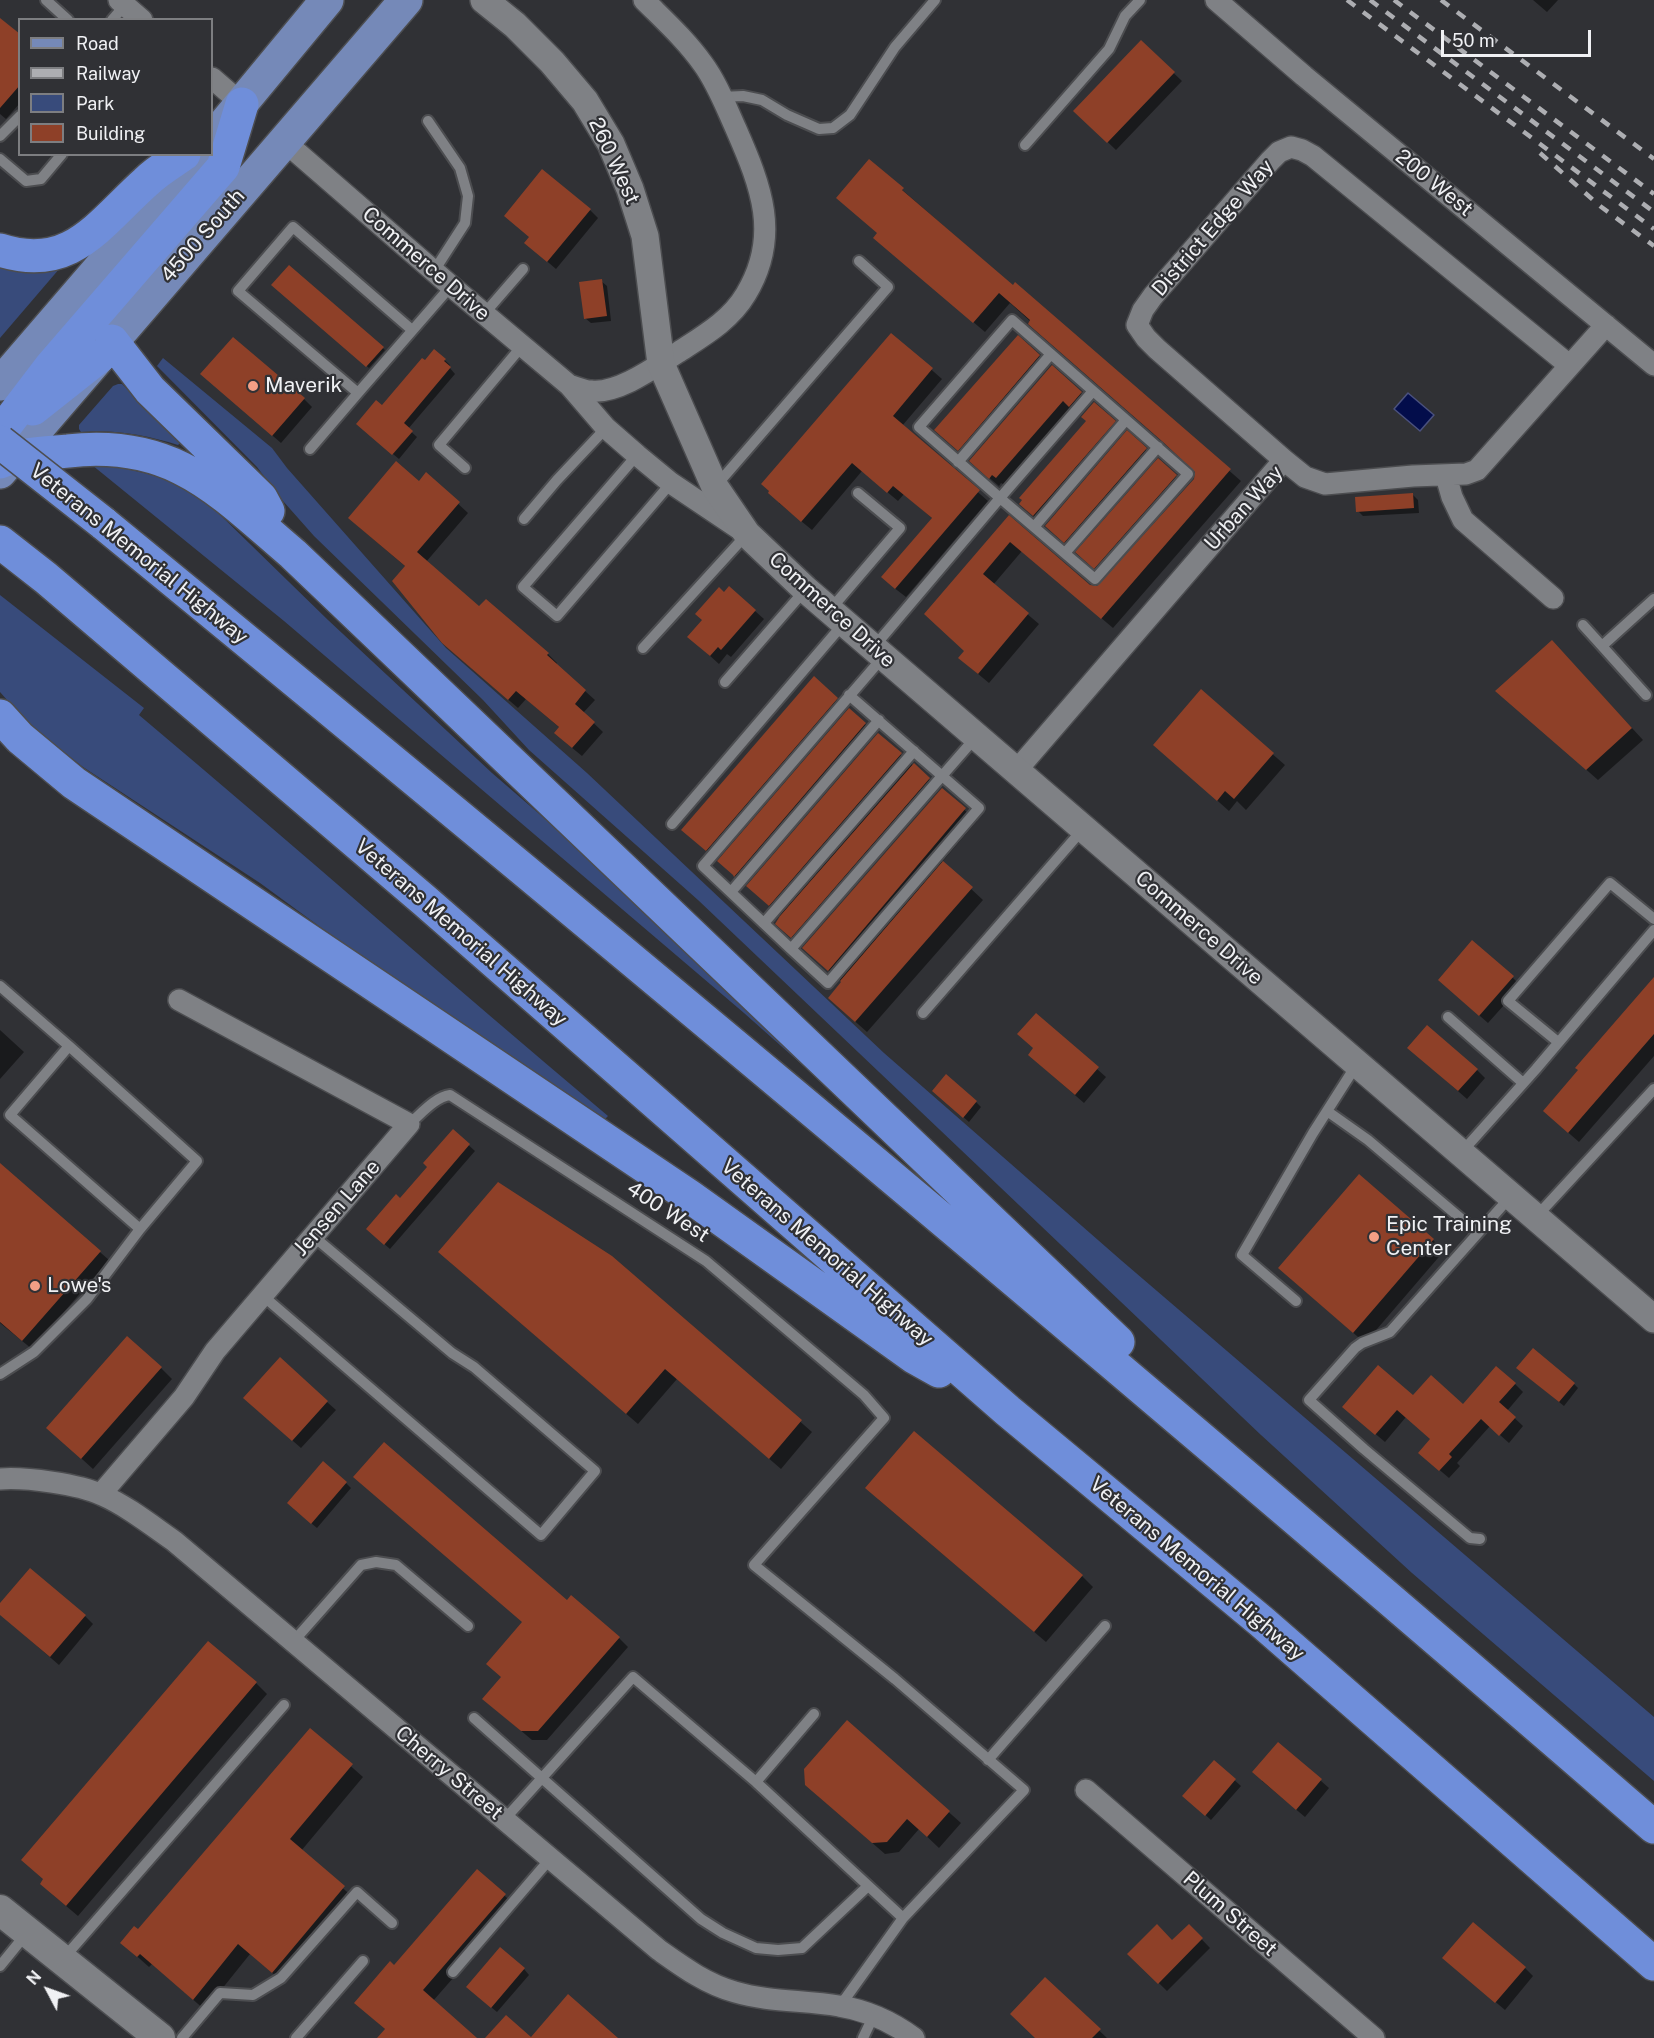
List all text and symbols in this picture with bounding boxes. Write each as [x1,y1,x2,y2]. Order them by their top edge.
legend [18,18,213,156]
scale bar [1444,18,1594,56]
text: 50 m [1452,30,1495,51]
text: Road [76,33,119,54]
text: Railway [76,63,141,84]
text: Park [76,93,114,114]
street label: 260 West [583,114,645,208]
text: Building [76,123,145,144]
street label: 200 West [1390,144,1478,222]
street label: District Edge Way [1147,155,1279,301]
street label: 4500 South [156,184,250,288]
street label: Commerce Drive [357,202,495,326]
place label: Maverik [265,373,342,399]
marker: Maverik [246,379,260,393]
street label: Veterans Memorial Highway [25,458,253,650]
street label: Urban Way [1199,460,1289,556]
street label: Commerce Drive [764,547,900,673]
street label: Veterans Memorial Highway [350,834,572,1032]
street label: Commerce Drive [1130,866,1268,990]
street label: Veterans Memorial Highway [716,1154,938,1352]
street label: Jensen Lane [288,1155,386,1261]
street label: 400 West [622,1176,714,1248]
place label: Epic Training Center [1386,1212,1512,1262]
marker: Epic Training Center [1367,1230,1381,1244]
place label: Lowe's [47,1273,111,1299]
marker: Lowe's [28,1279,42,1293]
street label: Veterans Memorial Highway [1084,1472,1310,1666]
street label: Cherry Street [390,1721,508,1825]
street label: Plum Street [1178,1866,1282,1962]
north arrow [18,1960,78,2020]
text: N [23,1967,45,1989]

